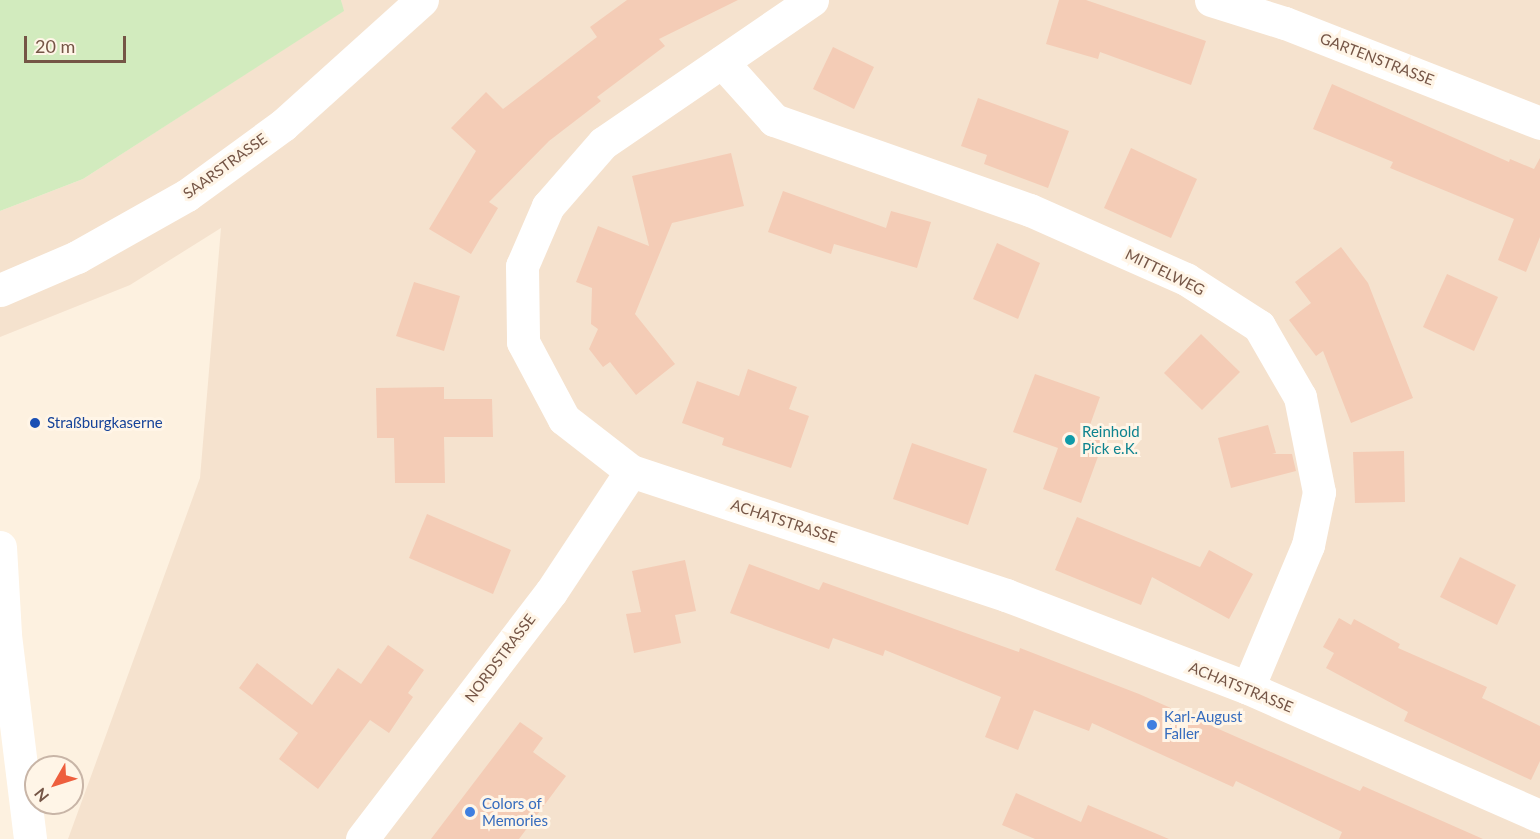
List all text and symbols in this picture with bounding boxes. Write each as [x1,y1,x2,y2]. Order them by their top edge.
scale bar [27,24,129,62]
street label: GARTENSTRASSE [1318,29,1436,89]
text: 20 m [35,35,75,57]
street label: SAARSTRASSE [180,130,270,202]
street label: MITTELWEG [1122,245,1208,299]
place label: Straßburgkaserne [47,414,163,432]
marker: Straßburgkaserne [28,416,42,430]
place label: Reinhold Pick e.K. [1082,422,1140,457]
marker: Reinhold Pick e.K. [1063,433,1077,447]
street label: ACHATSTRASSE [729,495,839,547]
street label: NORDSTRASSE [461,610,539,706]
street label: ACHATSTRASSE [1186,658,1296,716]
place label: Karl-August Faller [1164,707,1242,742]
marker: Karl-August Faller [1145,718,1159,732]
north arrow [24,755,84,815]
text: N [30,785,52,806]
place label: Colors of Memories [482,794,548,829]
marker: Colors of Memories [463,805,477,819]

